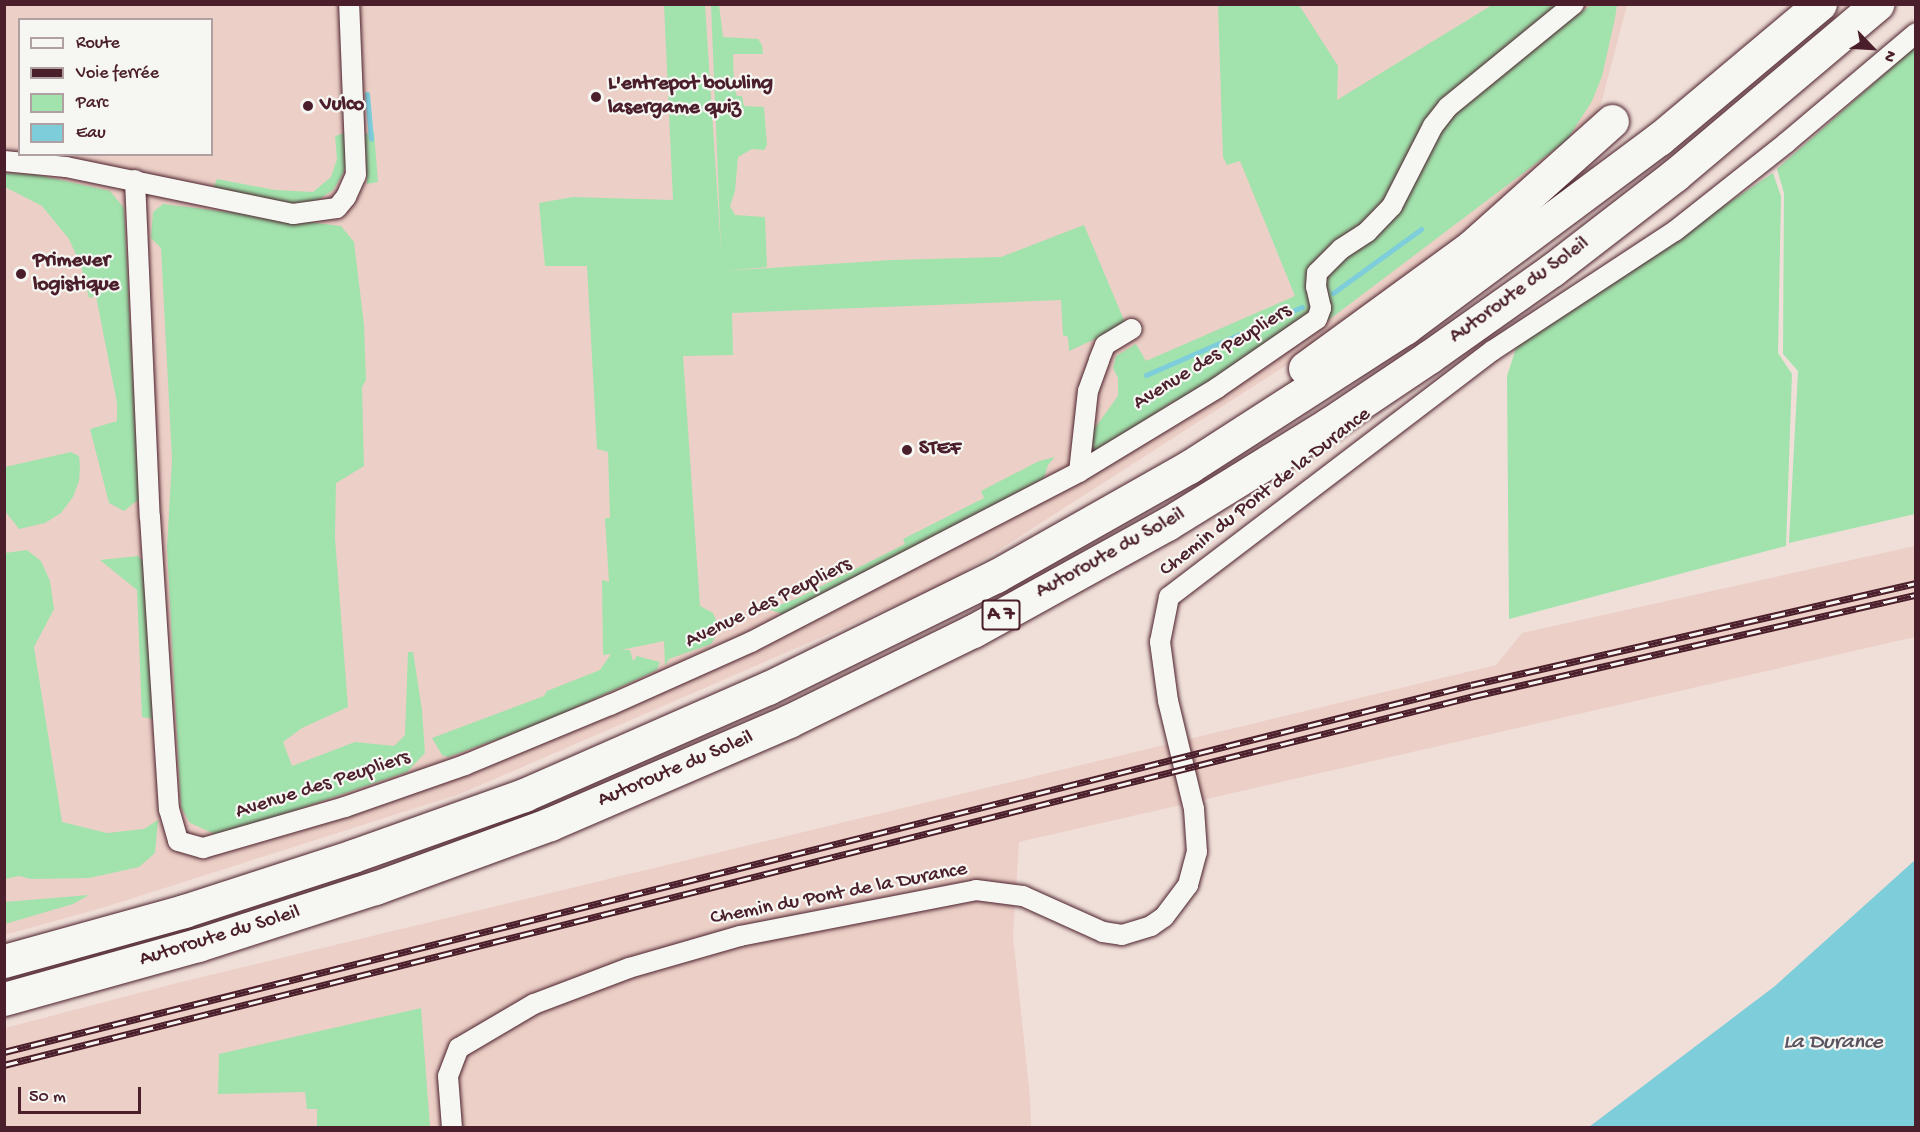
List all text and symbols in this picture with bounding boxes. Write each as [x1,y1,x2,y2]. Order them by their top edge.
legend [18,18,213,156]
north arrow [1842,18,1902,78]
text: Route [76,33,120,54]
text: N [1878,47,1900,65]
text: Voie ferrée [76,63,159,84]
place label: L'entrepot bowling lasergame quiz [608,72,773,122]
marker: L'entrepot bowling lasergame quiz [589,90,603,104]
text: Parc [76,93,108,114]
place label: Vulco [320,93,364,119]
marker: Vulco [301,99,315,113]
text: Eau [76,123,106,144]
street label: Autoroute du Soleil [1445,232,1595,350]
place label: Primever logistique [33,249,119,299]
marker: Primever logistique [14,267,28,281]
street label: Avenue des Peupliers [1129,299,1297,417]
street label: Chemin du Pont de la Durance [1155,403,1377,583]
place label: STEF [919,437,961,463]
marker: STEF [900,443,914,457]
street label: Autoroute du Soleil [1032,503,1190,605]
street label: Avenue des Peupliers [682,553,856,655]
road number: A 7 [982,598,1020,632]
street label: Autoroute du Soleil [594,726,758,814]
street label: Avenue des Peupliers [233,746,413,826]
street label: Chemin du Pont de la Durance [708,858,970,932]
street label: Autoroute du Soleil [137,901,303,973]
water label: La Durance [1783,1031,1883,1057]
scale bar [21,1075,144,1113]
text: 50 m [29,1087,66,1108]

